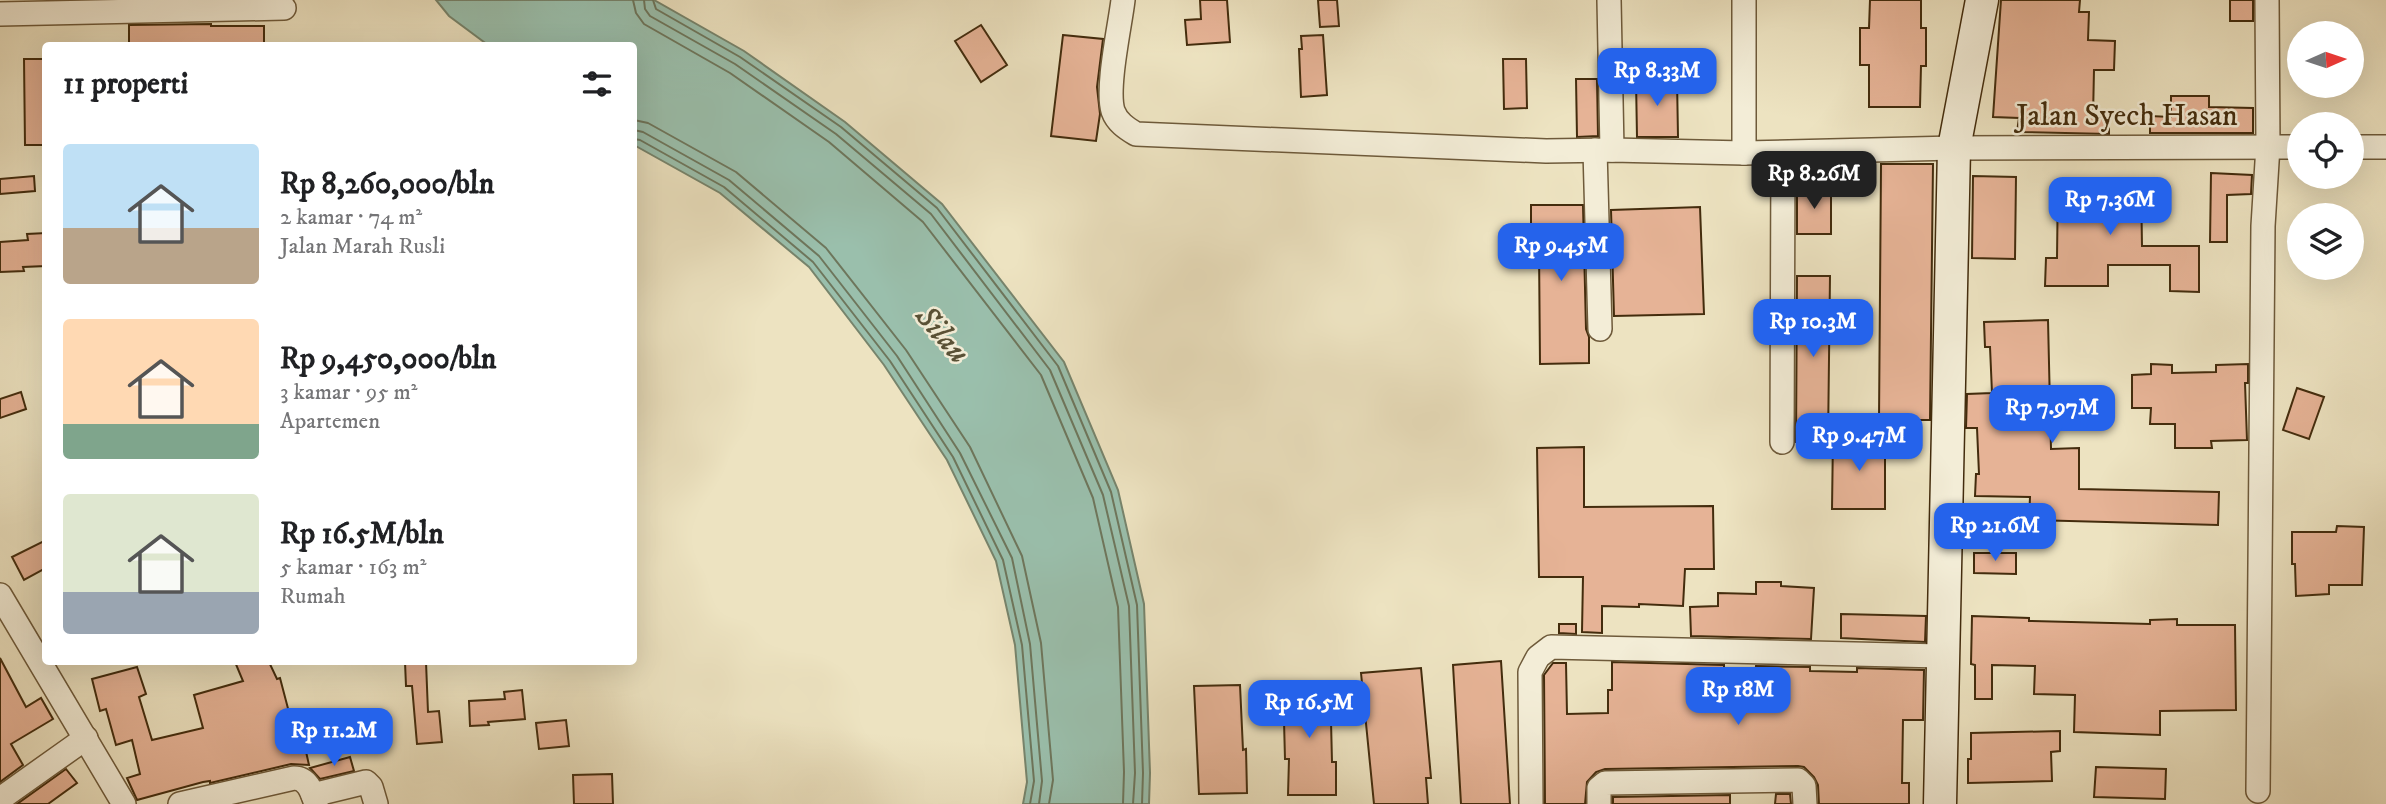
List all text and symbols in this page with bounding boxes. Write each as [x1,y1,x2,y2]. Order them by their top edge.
north arrow [2287,21,2364,98]
map controls [2287,21,2364,280]
pin: Rp 8.33M [1585,48,1729,108]
text: Rp 8.33M [1614,56,1700,85]
icon: filters [578,65,616,103]
text: 11 properti [63,66,188,103]
street label: Jalan Syech Hasan [2013,98,2238,135]
button: locate [2287,112,2364,189]
pin: Rp 8.26M [1742,152,1886,211]
text: Rp 8.26M [1767,159,1861,188]
text: Rp 8,260,000/bln [280,166,494,203]
icon: home [119,172,203,256]
pin: Rp 7.36M [2038,177,2182,237]
text: Rp 7.36M [2065,185,2155,214]
text: 2 kamar · 74 m² [280,203,422,232]
button: layers [2287,203,2364,280]
pin: Rp 9.45M [1489,224,1633,283]
text: Rp 9.45M [1514,231,1608,260]
text: Jalan Marah Rusli [280,232,445,261]
water label: Silau [905,297,978,373]
pin: Rp 10.3M [1741,300,1885,359]
text: Rp 10.3M [1769,307,1857,336]
text: Rp 9,450,000/bln [280,341,496,378]
icon: home [119,347,203,431]
text: 3 kamar · 95 m² [280,378,418,407]
pin: Rp 7.97M [1980,386,2124,445]
text: Rp 7.97M [2005,393,2099,422]
text: Apartemen [280,407,380,436]
pin: Rp 9.47M [1787,414,1931,473]
text: Rp 9.47M [1812,421,1906,450]
pin: Rp 21.6M [1923,504,2067,563]
text: Rp 21.6M [1950,511,2040,540]
text: Rp 16.5M/bln [280,516,444,553]
icon: home [119,522,203,606]
text: 5 kamar · 163 m² [280,553,426,582]
text: Rumah [280,582,346,611]
pin: Rp 18M [1681,668,1795,727]
text: Rp 18M [1702,675,1774,704]
pin: Rp 16.5M [1237,680,1381,740]
text: Rp 16.5M [1264,688,1354,717]
pin: Rp 11.2M [262,708,406,768]
text: Rp 11.2M [291,716,377,745]

